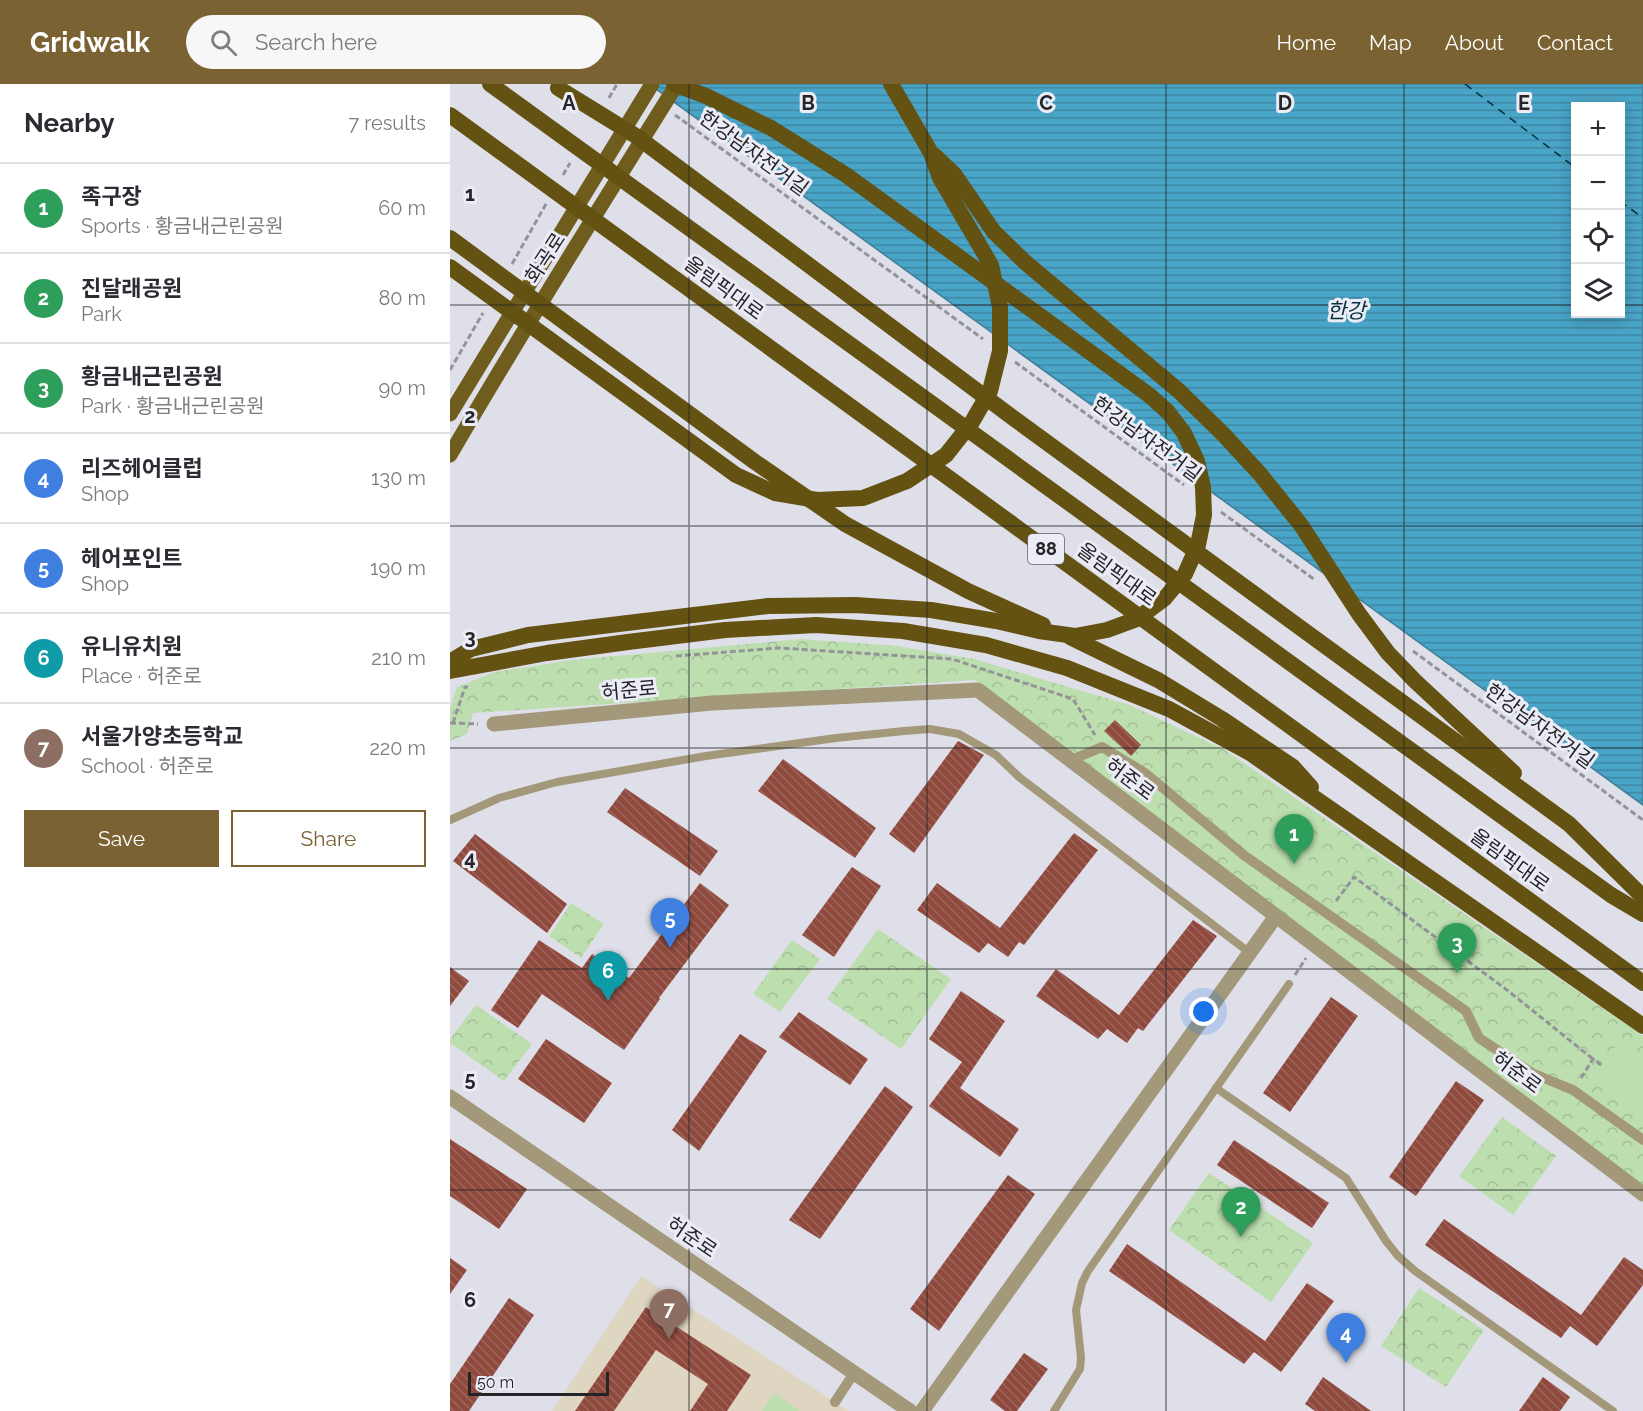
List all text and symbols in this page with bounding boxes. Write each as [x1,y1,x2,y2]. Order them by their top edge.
search box [186,15,606,69]
text: Gridwalk [30,26,150,59]
icon: search [207,26,240,59]
text: Search here [255,29,377,55]
text: Home [1277,30,1336,55]
text: Map [1369,30,1412,55]
text: About [1445,30,1504,55]
text: Contact [1537,30,1613,55]
text: A [562,91,576,115]
text: B [801,91,815,115]
text: C [1039,91,1053,115]
text: D [1278,91,1292,115]
text: E [1518,91,1530,115]
map controls [1571,102,1625,318]
button: + [1571,102,1625,156]
street label: 한강남자전거길 [695,105,813,201]
text: Nearby [24,108,114,138]
text: 7 results [348,111,426,135]
button: − [1571,156,1625,210]
text: 1 [465,182,475,206]
text: 족구장 [81,183,142,209]
text: 1 [39,196,48,220]
text: 60 m [378,196,426,220]
button: locate [1571,210,1625,264]
text: Sports · 황금내근린공원 [81,214,284,238]
street label: 화곡로 [520,228,570,288]
street label: 올림픽대로 [680,251,768,325]
button: layers [1571,264,1625,318]
text: 진달래공원 [81,275,182,301]
text: 2 [38,286,49,310]
text: 80 m [378,286,426,310]
water label: 한강 [1327,298,1368,323]
text: Park [81,302,122,326]
text: 황금내근린공원 [81,363,223,389]
text: 3 [38,376,49,400]
text: 90 m [379,376,426,400]
street label: 한강남자전거길 [1088,391,1206,487]
text: Park · 황금내근린공원 [81,394,265,418]
text: 2 [464,404,476,428]
text: 리즈헤어클럽 [81,455,202,481]
text: 4 [38,466,49,490]
text: 130 m [371,466,426,490]
text: Shop [81,482,129,506]
road number: 88 [1028,534,1064,564]
street label: 올림픽대로 [1073,537,1161,611]
text: 헤어포인트 [81,545,182,571]
text: 5 [38,556,49,580]
text: 190 m [370,556,426,580]
text: Shop [81,572,129,596]
text: 3 [464,625,476,649]
text: 유니유치원 [81,633,182,659]
text: 6 [37,646,50,670]
text: 210 m [371,646,426,670]
text: Place · 허준로 [81,664,202,688]
street label: 허준로 [600,676,658,704]
street label: 한강남자전거길 [1481,678,1599,774]
text: 서울가양초등학교 [81,723,243,749]
text: 7 [38,736,49,760]
text: 220 m [369,736,426,760]
street label: 허준로 [1101,753,1159,805]
text: School · 허준로 [81,754,214,778]
button: Save [24,810,219,867]
button: Share [231,810,426,867]
pin: 1 [1274,814,1314,864]
street label: 올림픽대로 [1466,823,1554,897]
text: 4 [464,846,476,870]
pin: 5 [650,898,690,948]
pin: 3 [1438,924,1476,973]
pin: 6 [588,952,628,1001]
your location [1189,997,1218,1026]
street label: 허준로 [1488,1046,1546,1098]
text: 5 [464,1067,476,1091]
pin: 2 [1222,1188,1260,1237]
street label: 허준로 [662,1212,722,1262]
text: 6 [464,1288,476,1312]
pin: 7 [650,1290,688,1339]
pin: 4 [1326,1314,1366,1363]
scale bar [468,1369,609,1396]
text: 50 m [477,1373,514,1392]

